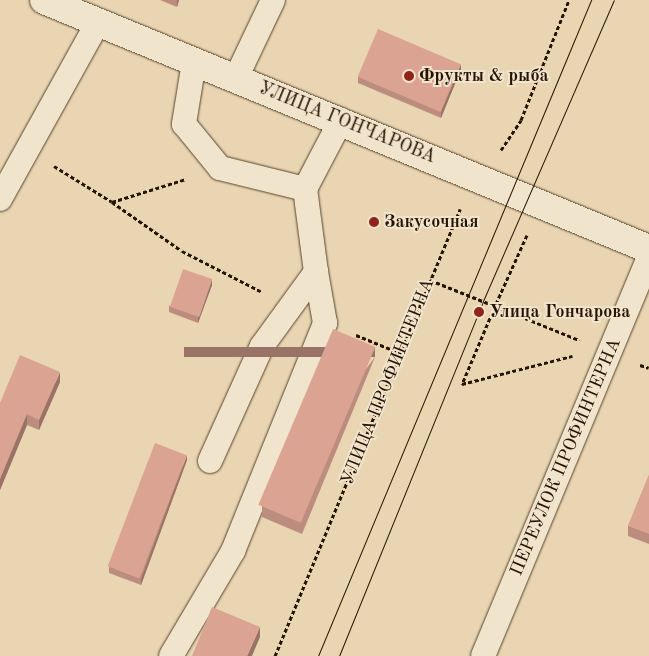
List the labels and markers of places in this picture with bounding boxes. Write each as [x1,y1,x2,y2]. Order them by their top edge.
place label: Фрукты & рыба [419,65,549,87]
marker: Фрукты & рыба [403,70,415,82]
place label: Закусочная [384,211,479,233]
marker: Закусочная [368,216,380,228]
place label: Улица Гончарова [489,301,630,323]
marker: Улица Гончарова [473,306,485,318]

